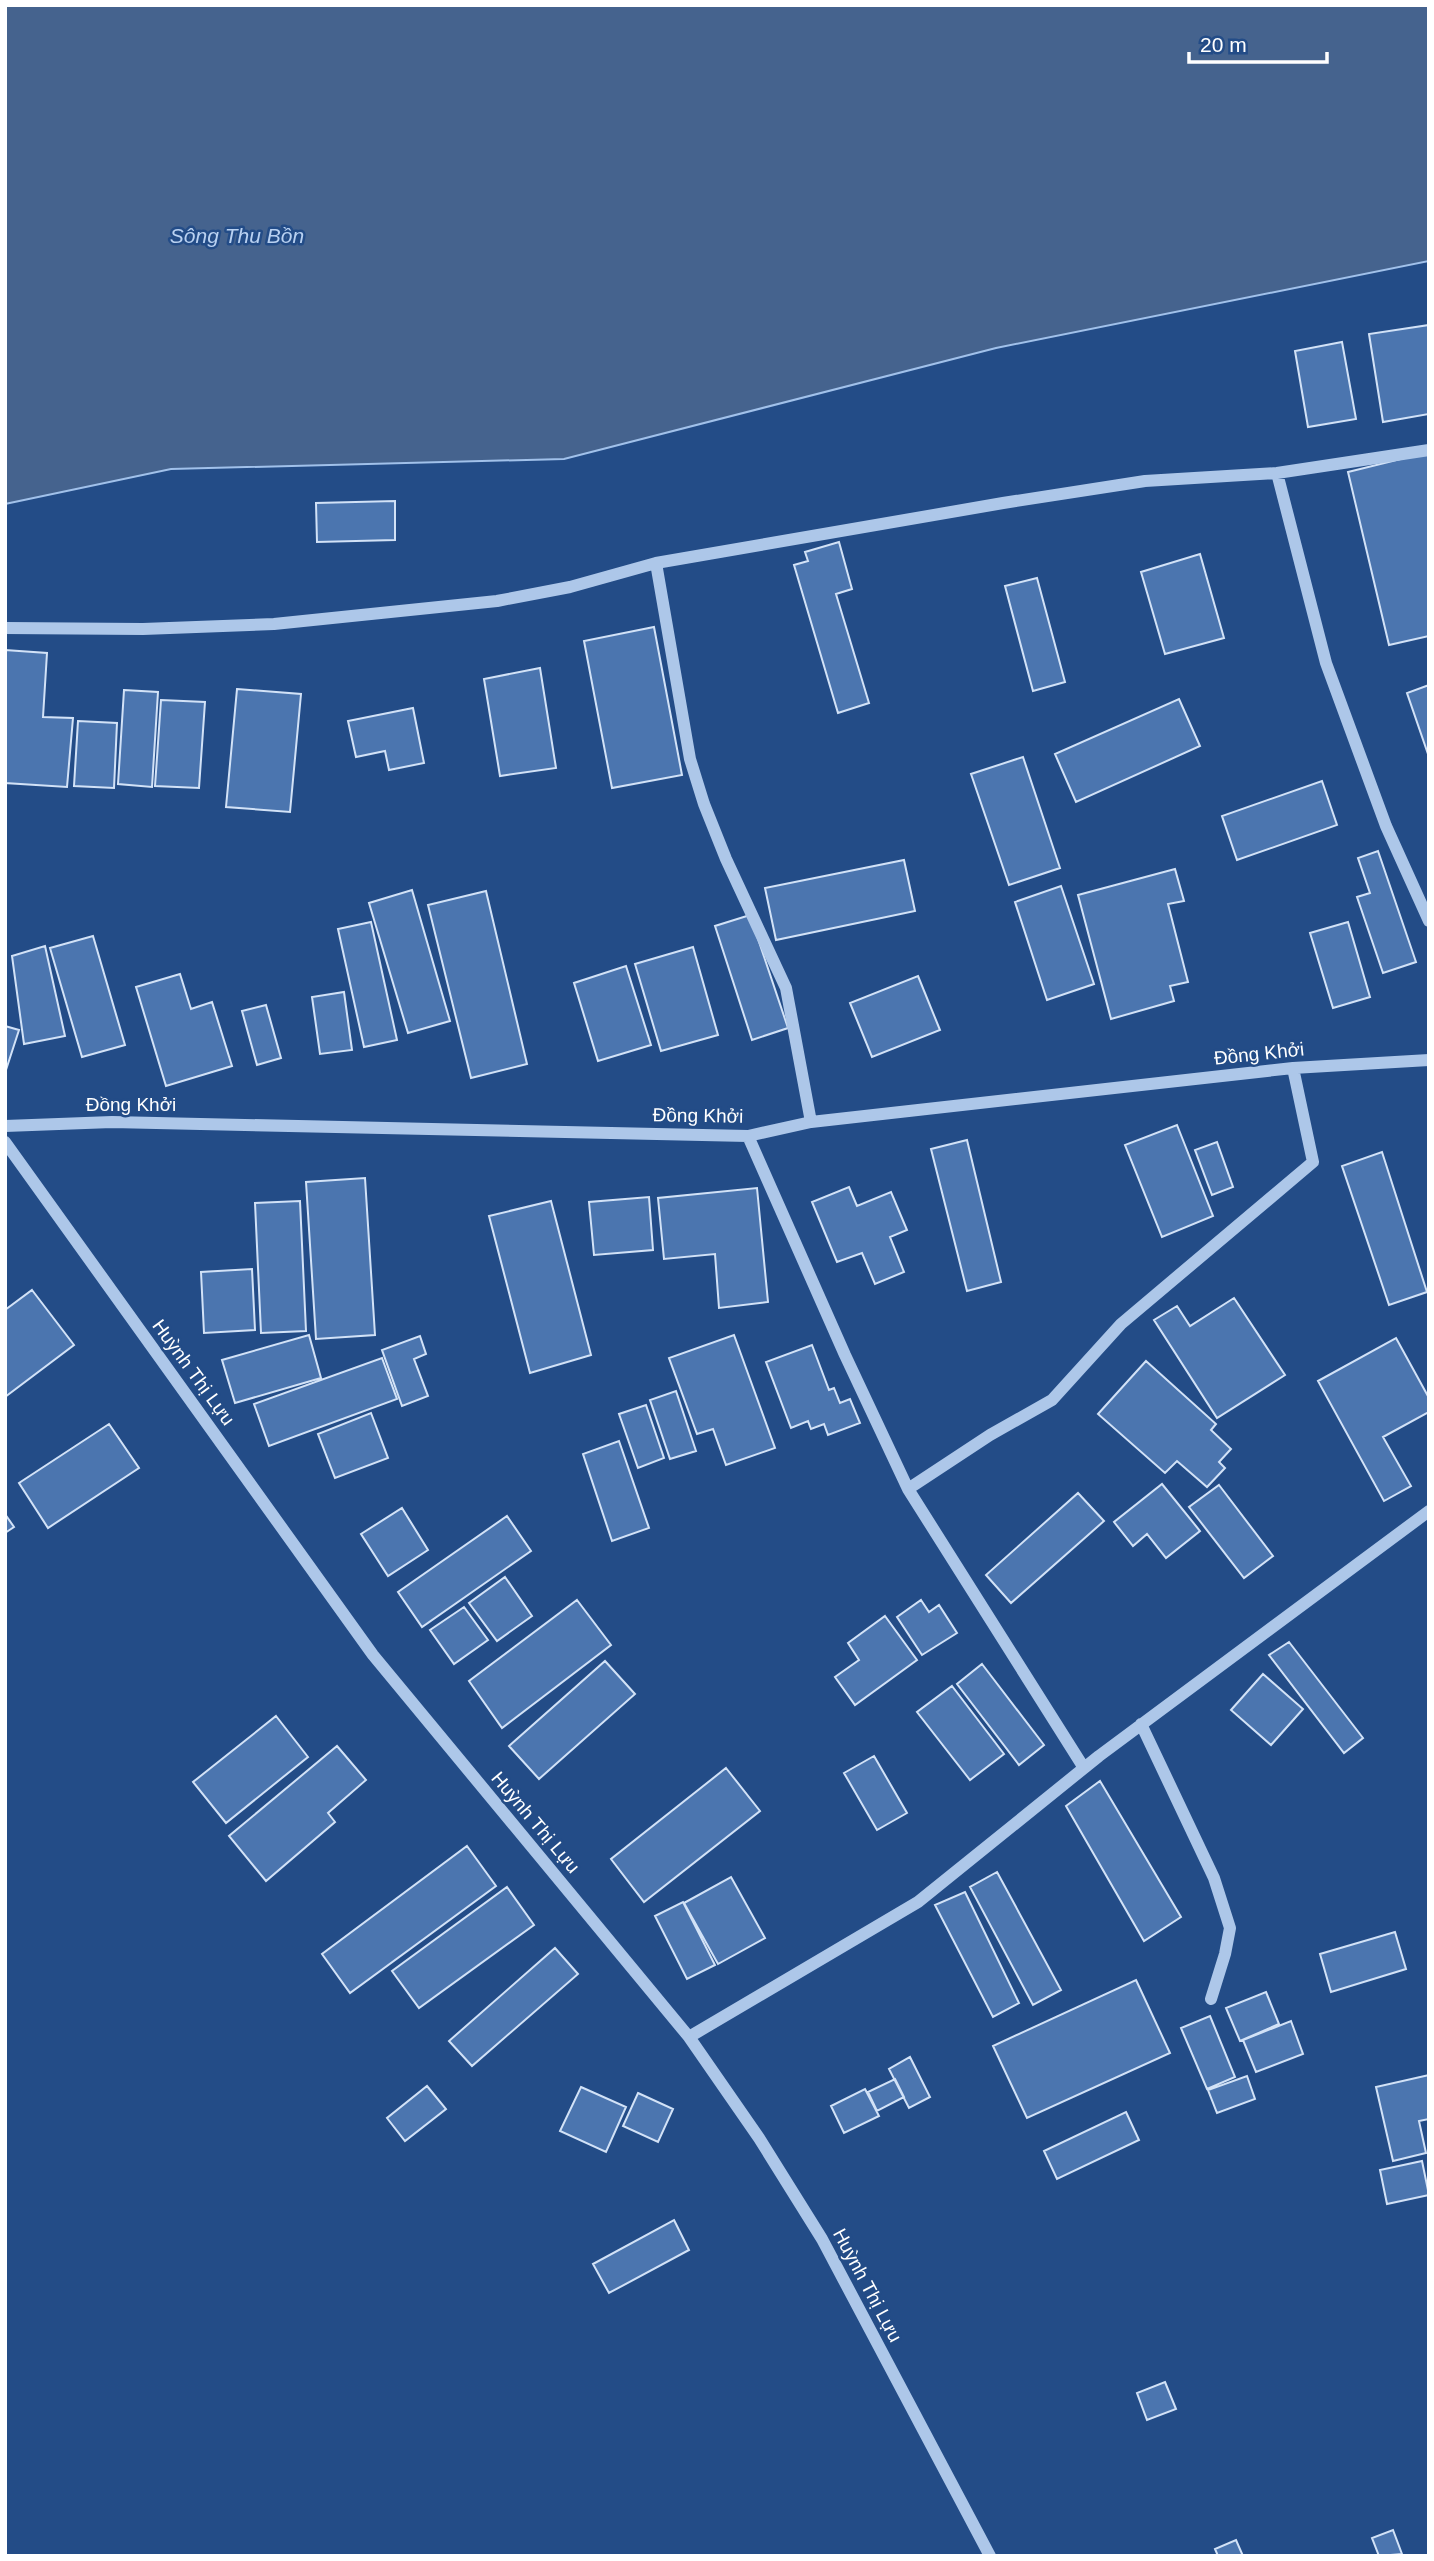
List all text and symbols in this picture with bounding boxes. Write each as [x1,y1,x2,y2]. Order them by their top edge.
scale bar [1189,21,1327,65]
text: 20 m [1200,33,1247,56]
water label: Sông Thu Bồn [170,224,304,247]
street label: Đồng Khởi [1213,1038,1305,1069]
street label: Đồng Khởi [86,1094,176,1115]
street label: Đồng Khởi [653,1104,743,1127]
street label: Huỳnh Thị Lựu [148,1315,239,1429]
street label: Huỳnh Thị Lựu [487,1768,584,1877]
street label: Huỳnh Thị Lựu [829,2225,906,2346]

